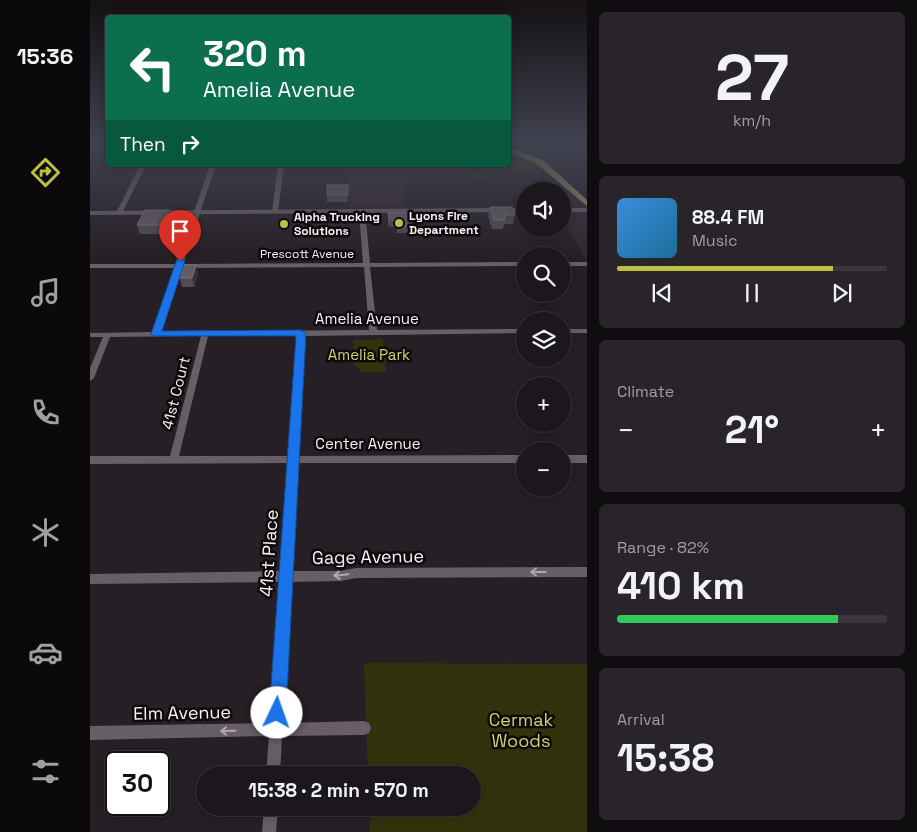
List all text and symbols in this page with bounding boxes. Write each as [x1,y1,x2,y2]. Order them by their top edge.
text: 320 m [203,32,307,76]
icon: left [120,35,185,100]
text: 27 [715,36,789,119]
text: 15:36 [17,42,73,70]
text: Amelia Avenue [203,75,355,103]
text: km/h [733,110,771,131]
icon: right [176,130,204,158]
text: Then [120,132,166,157]
icon: directions [28,155,63,190]
map controls [516,182,571,497]
button: sound [516,182,571,237]
text: 88.4 FM [692,205,764,230]
place label: Lyons Fire Department [409,208,479,238]
place label: Alpha Trucking Solutions [294,209,380,239]
pin [159,210,201,261]
icon: arrive [166,217,194,245]
marker: Lyons Fire Department [393,217,405,229]
marker: Alpha Trucking Solutions [278,218,290,230]
text: Music [692,230,738,251]
street label: Prescott Avenue [260,246,354,262]
button: search [516,247,571,302]
icon: music [28,275,63,310]
icon: previous [648,279,676,307]
icon: pause [738,279,766,307]
icon: next [828,279,856,307]
street label: Amelia Avenue [315,309,419,328]
button: layers [516,312,571,367]
park label: Amelia Park [328,345,410,364]
street label: 41st Court [157,354,194,431]
button: + [516,377,571,432]
text: Climate [617,381,674,402]
icon: phone [28,395,63,430]
text: 21° [725,406,779,454]
text: − [617,412,634,448]
text: + [870,412,887,448]
street label: Center Avenue [315,434,421,453]
button: − [516,442,571,497]
street label: 41st Place [254,509,283,597]
icon: climate [28,515,63,550]
text: Range · 82% [617,537,709,558]
street label: Gage Avenue [312,544,424,569]
text: 410 km [617,562,745,610]
one-way arrow [531,567,547,577]
one-way arrow [333,570,349,580]
icon: car [28,635,63,670]
position arrow [250,686,302,738]
street label: Elm Avenue [133,700,231,725]
park label: Cermak Woods [489,708,554,752]
text: Arrival [617,709,665,730]
one-way arrow [220,726,236,736]
text: 15:38 [617,734,714,782]
speed limit sign: 30 [105,751,170,816]
icon: filters [28,754,63,789]
text: 15:38 · 2 min · 570 m [248,778,429,803]

